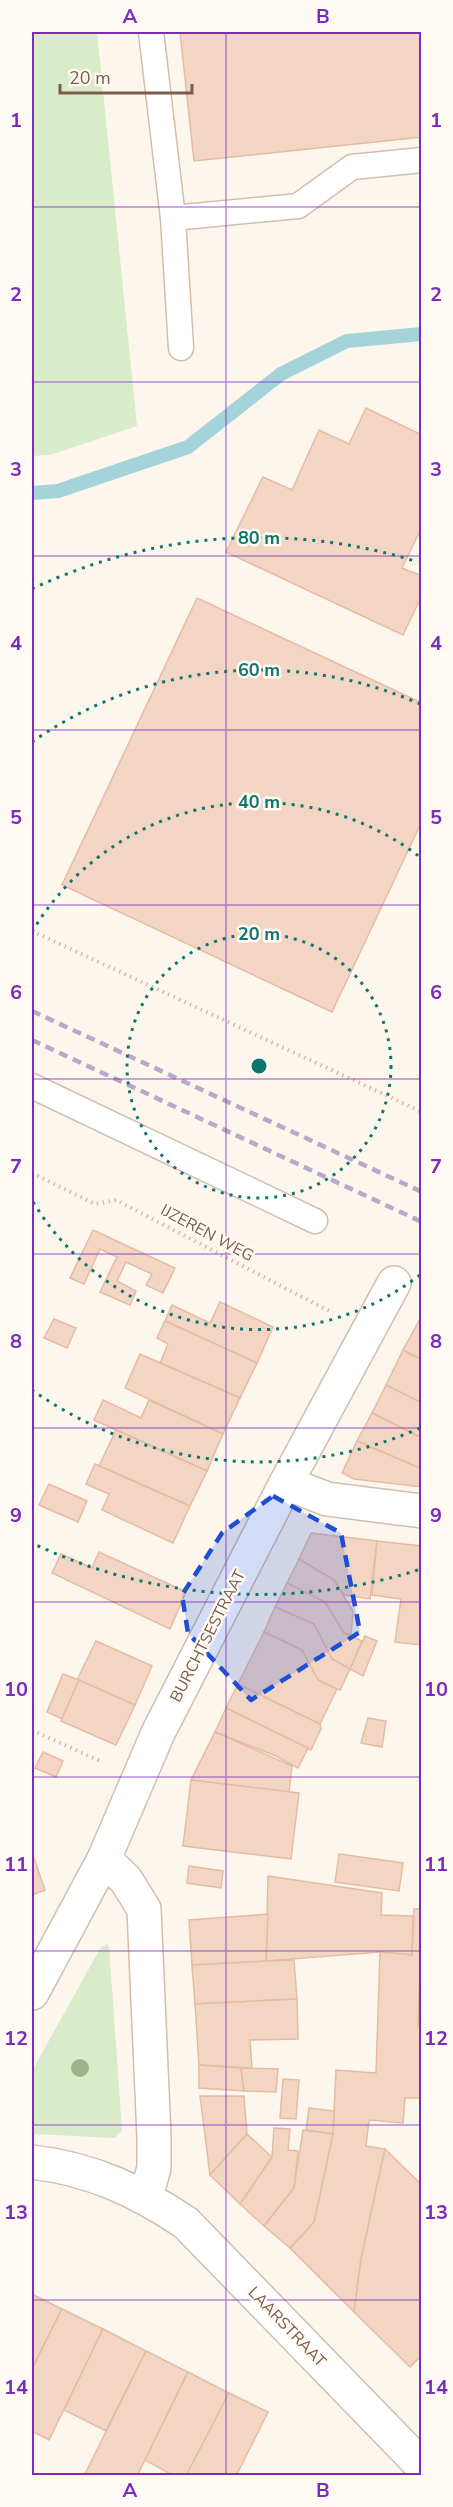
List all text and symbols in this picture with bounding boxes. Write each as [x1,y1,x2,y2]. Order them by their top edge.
text: A [123,3,138,30]
text: B [316,3,330,30]
scale bar [60,57,192,95]
text: 20 m [69,66,111,90]
text: 1 [10,107,22,134]
text: 1 [430,107,442,134]
text: 2 [10,281,22,308]
text: 2 [430,281,442,308]
text: 3 [10,456,22,483]
text: 3 [430,456,442,483]
text: 80 m [238,526,280,550]
text: 4 [10,630,22,657]
text: 4 [430,630,442,657]
text: 60 m [238,658,280,682]
text: 40 m [238,790,280,814]
text: 5 [10,804,22,831]
text: 5 [430,804,442,831]
text: 20 m [238,922,280,946]
text: 6 [10,979,22,1006]
text: 6 [430,979,442,1006]
centre of rings [249,1056,269,1076]
text: 7 [10,1153,22,1180]
text: 7 [430,1153,442,1180]
street label: IJZEREN WEG [157,1199,257,1267]
text: 8 [10,1328,22,1355]
text: 8 [430,1328,442,1355]
text: 9 [10,1502,22,1529]
text: 9 [430,1502,442,1529]
street label: BURCHTSESTRAAT [165,1566,251,1706]
text: 10 [4,1676,28,1703]
text: 10 [424,1676,448,1703]
text: 11 [4,1851,28,1878]
text: 11 [424,1851,448,1878]
text: 12 [4,2025,28,2052]
text: 12 [424,2025,448,2052]
text: 13 [4,2199,28,2226]
text: 13 [424,2199,448,2226]
street label: LAARSTRAAT [243,2282,331,2372]
text: 14 [4,2374,28,2401]
text: 14 [424,2374,448,2401]
text: A [123,2477,138,2504]
text: B [316,2477,330,2504]

